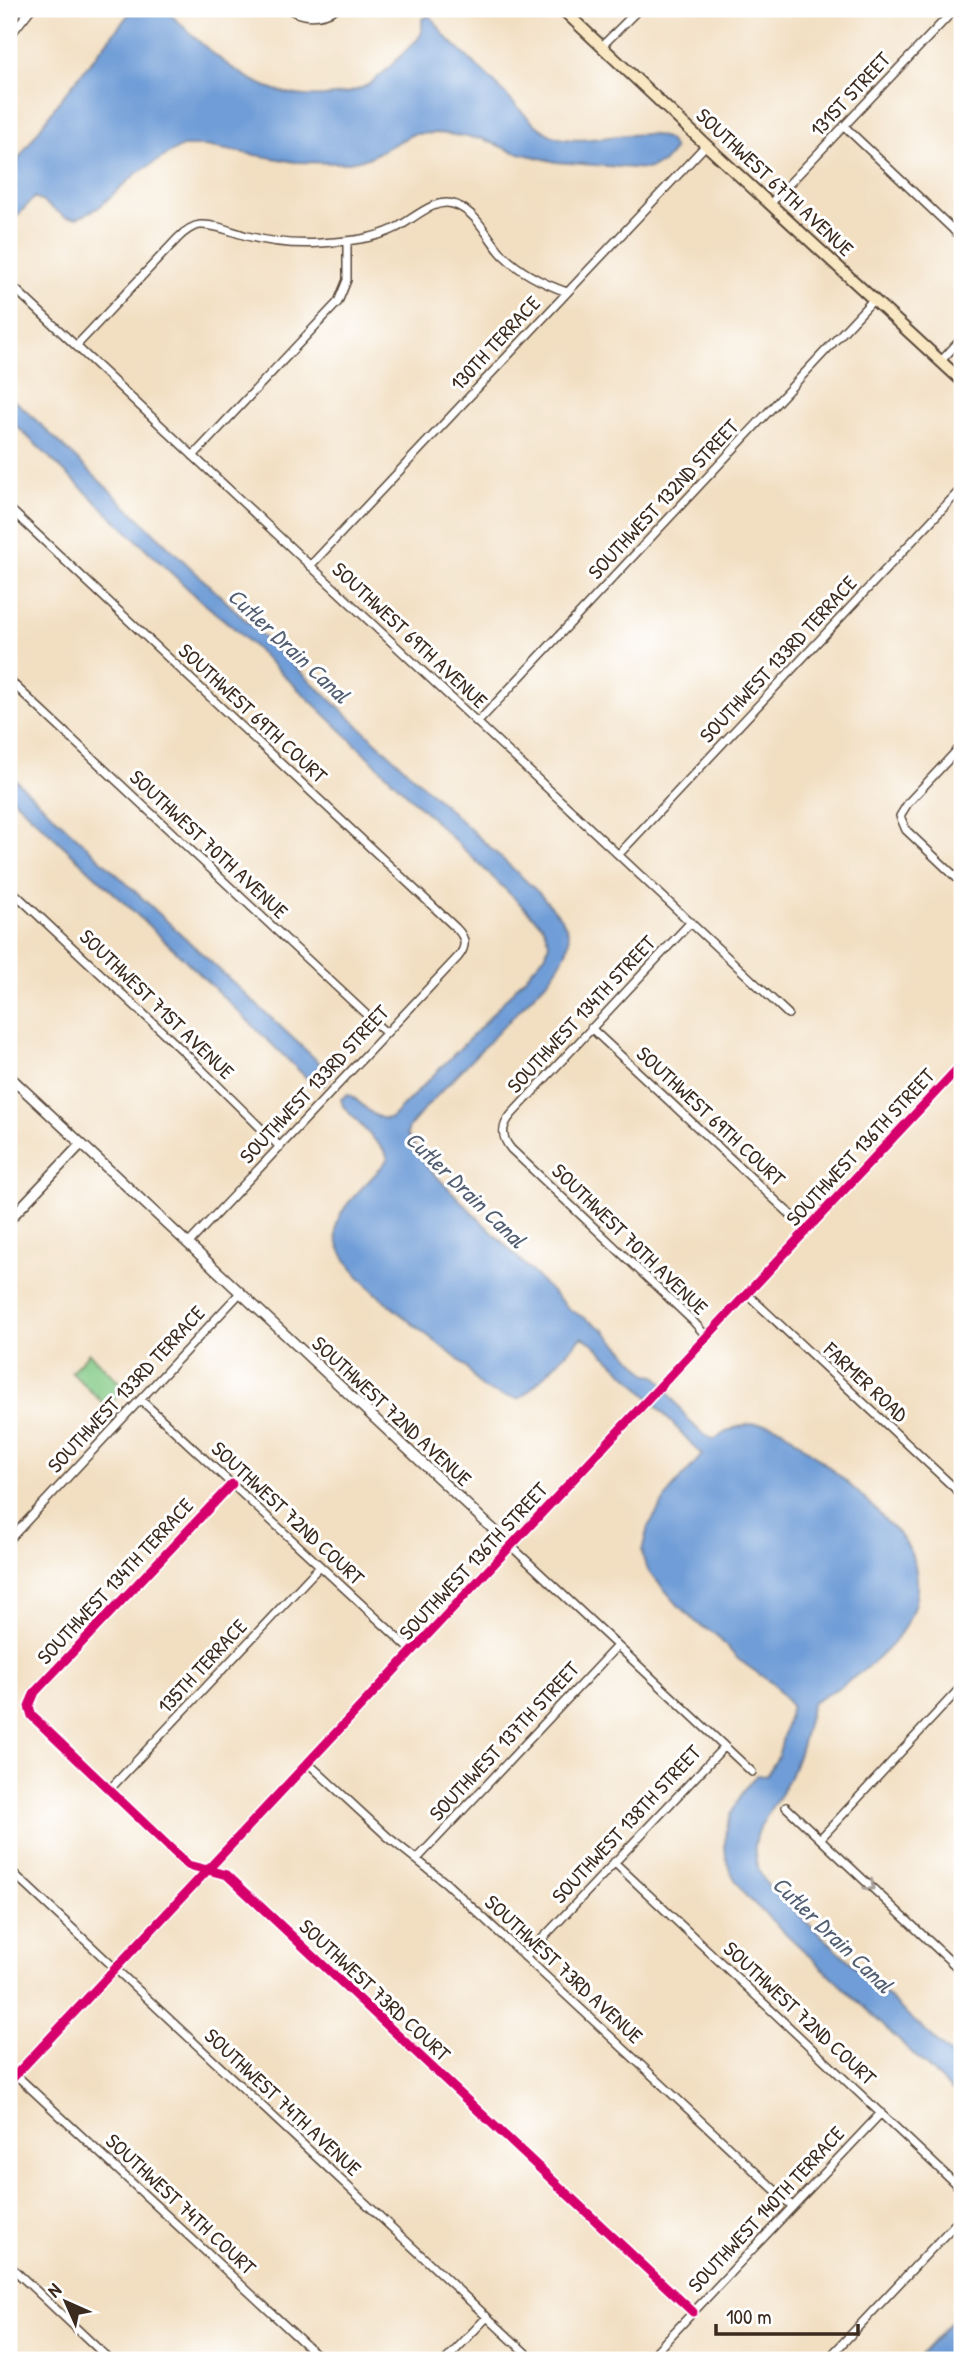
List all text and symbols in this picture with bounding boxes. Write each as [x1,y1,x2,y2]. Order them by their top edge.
street label: 131ST STREET [803,44,898,143]
street label: SOUTHWEST 67TH AVENUE [690,101,860,263]
street label: 130TH TERRACE [443,289,547,397]
street label: SOUTHWEST 132ND STREET [581,412,746,585]
street label: SOUTHWEST 69TH AVENUE [326,555,494,715]
street label: SOUTHWEST 133RD TERRACE [693,569,863,749]
water label: Cutler Drain Canal [221,580,357,710]
street label: SOUTHWEST 69TH COURT [172,636,335,790]
street label: SOUTHWEST 70TH AVENUE [124,763,294,925]
street label: SOUTHWEST 71ST AVENUE [73,922,241,1086]
street label: SOUTHWEST 134TH STREET [500,928,663,1099]
street label: SOUTHWEST 133RD STREET [233,997,396,1170]
street label: SOUTHWEST 69TH COURT [630,1039,793,1193]
street label: SOUTHWEST 136TH STREET [779,1061,942,1232]
water label: Cutler Drain Canal [399,1124,533,1255]
street label: SOUTHWEST 70TH AVENUE [546,1157,714,1321]
street label: SOUTHWEST 133RD TERRACE [41,1299,211,1479]
street label: SOUTHWEST 72ND AVENUE [306,1329,478,1493]
street label: FARMER ROAD [817,1335,914,1429]
street label: SOUTHWEST 72ND COURT [205,1434,372,1592]
street label: SOUTHWEST 136TH STREET [392,1475,555,1646]
street label: SOUTHWEST 134TH TERRACE [30,1492,200,1670]
street label: 135TH TERRACE [151,1612,253,1720]
street label: SOUTHWEST 137TH STREET [422,1654,586,1827]
street label: SOUTHWEST 138TH STREET [545,1738,708,1910]
water label: Cutler Drain Canal [766,1869,900,2000]
one-way arrow [862,1878,875,1890]
street label: SOUTHWEST 73RD AVENUE [479,1888,649,2050]
street label: SOUTHWEST 73RD COURT [293,1912,458,2069]
street label: SOUTHWEST 72ND COURT [717,1934,884,2092]
street label: SOUTHWEST 74TH AVENUE [198,2021,368,2183]
street label: SOUTHWEST 140TH TERRACE [681,2120,851,2298]
street label: SOUTHWEST 74TH COURT [99,2127,263,2282]
north arrow [32,2268,102,2338]
text: N [41,2277,67,2303]
scale bar [716,2292,857,2336]
text: 100 m [726,2302,772,2331]

